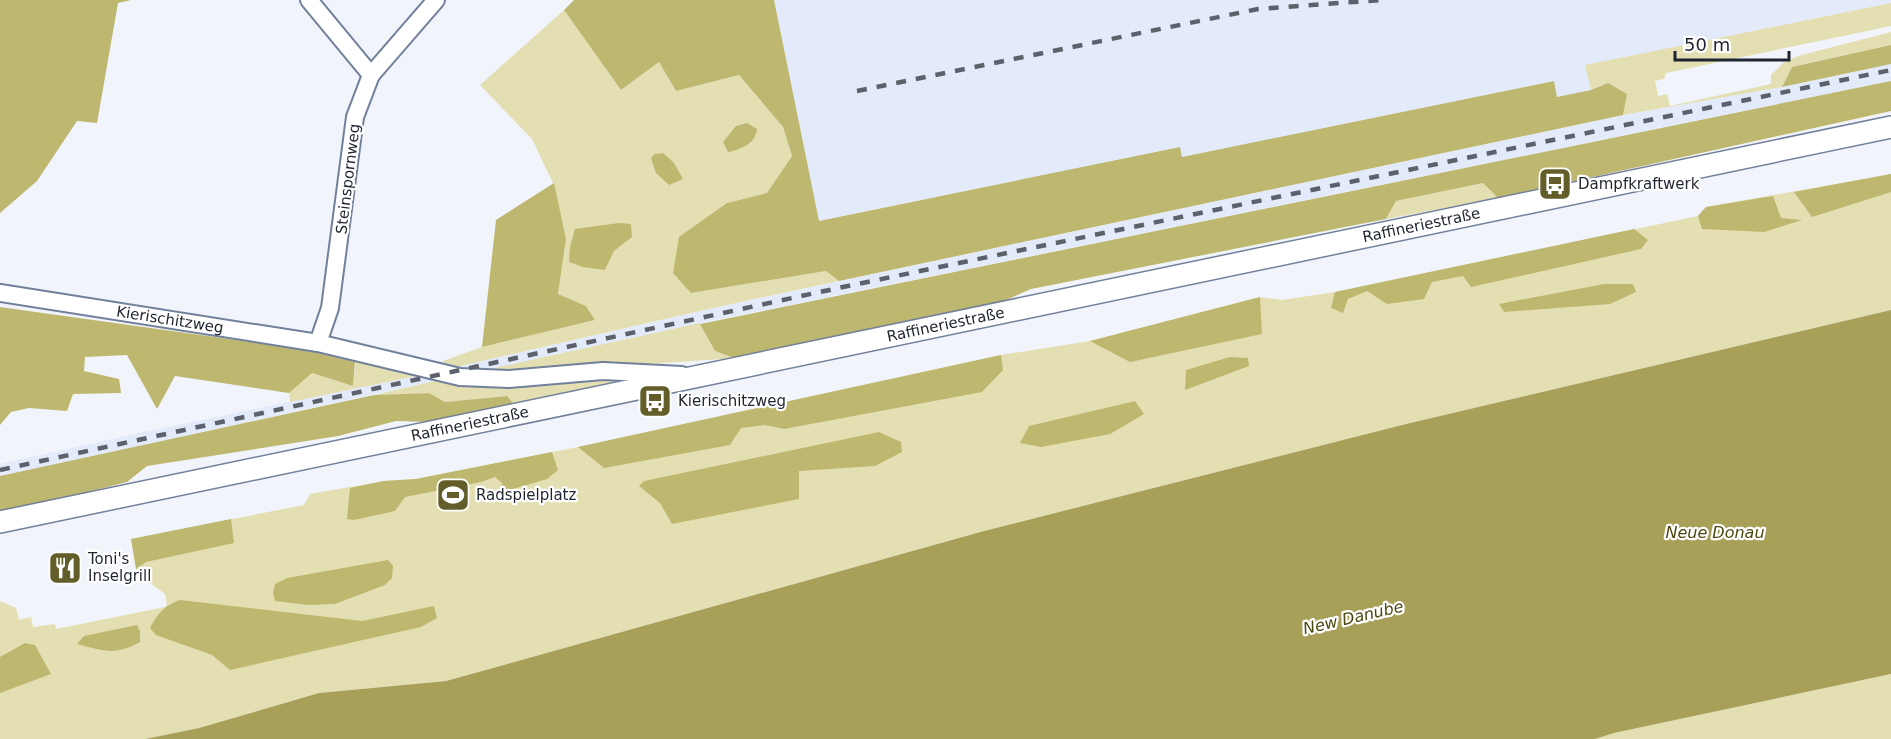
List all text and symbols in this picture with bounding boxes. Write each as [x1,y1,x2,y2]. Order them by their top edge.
scale bar [1675,24,1789,62]
text: 50 m [1684,34,1730,55]
street label: Steinspornweg [332,123,364,235]
bus stop icon: Dampfkraftwerk [1537,166,1573,202]
place label: Dampfkraftwerk [1578,175,1700,193]
street label: Raffineriestraße [1361,204,1482,246]
street label: Kierischitzweg [115,302,225,337]
street label: Raffineriestraße [885,303,1006,346]
bus stop icon: Kierischitzweg [637,383,673,419]
place label: Kierischitzweg [678,392,786,410]
street label: Raffineriestraße [409,403,530,445]
sports icon: Radspielplatz [435,477,471,513]
place label: Radspielplatz [476,486,576,504]
water label: Neue Donau [1665,523,1765,542]
restaurant icon: Toni's Inselgrill [47,550,83,586]
place label: Toni's Inselgrill [87,550,151,585]
water label: New Danube [1301,597,1405,638]

